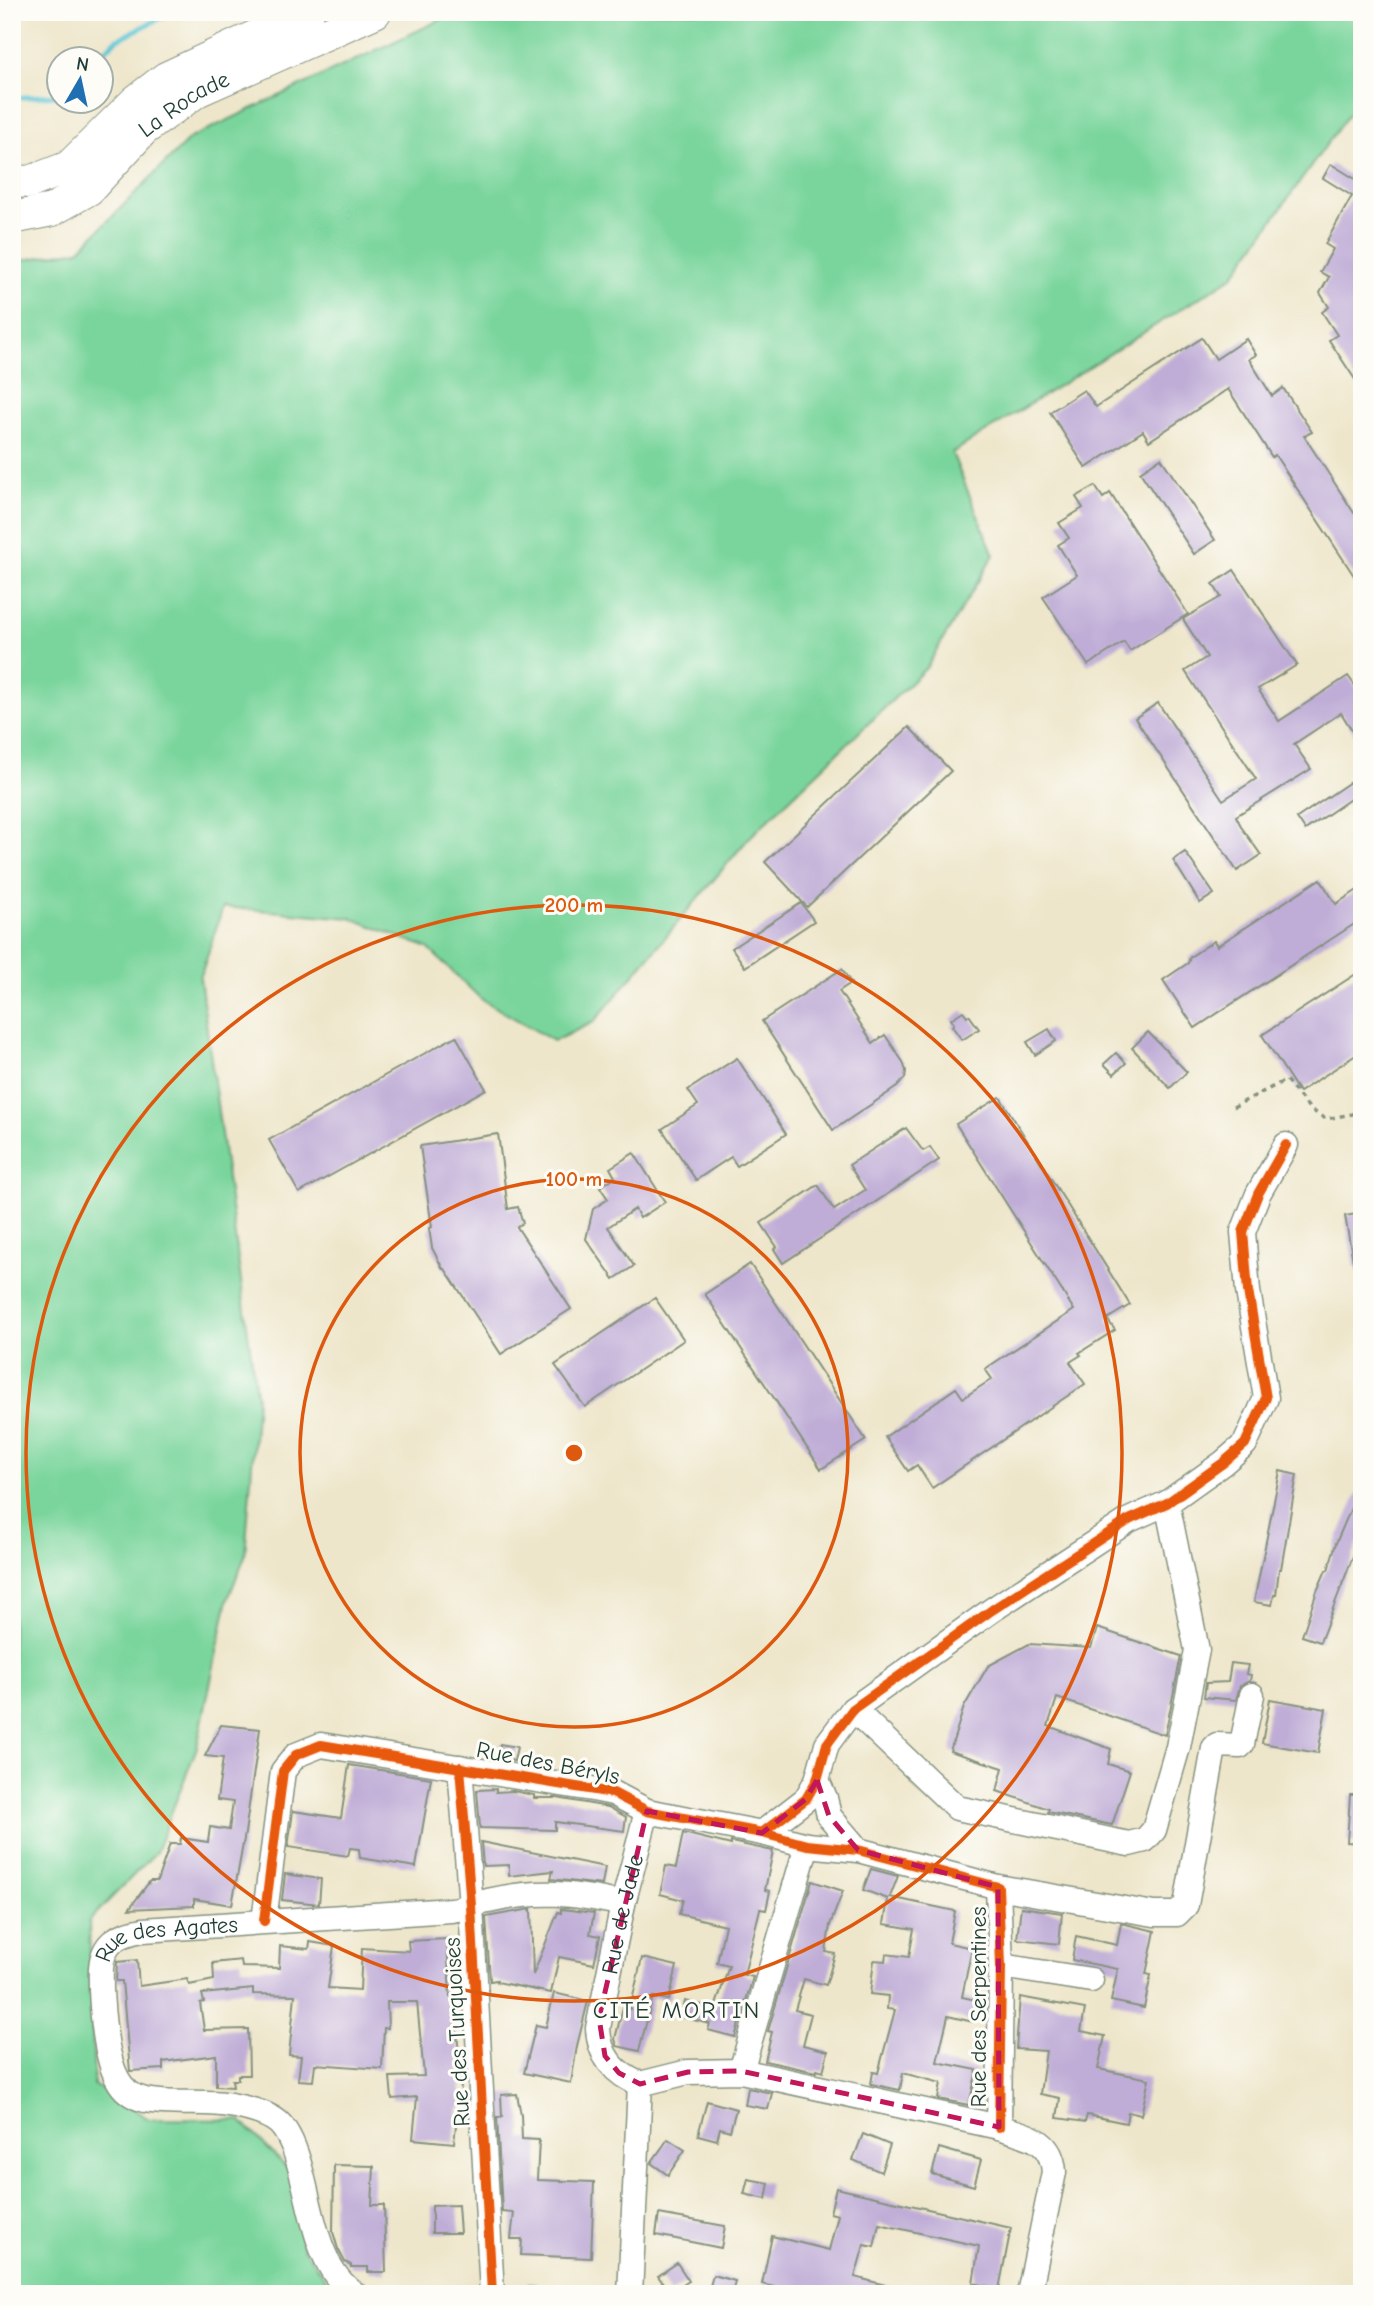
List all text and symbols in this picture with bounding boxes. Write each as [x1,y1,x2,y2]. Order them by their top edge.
north arrow [46,46,116,116]
text: N [75,52,90,76]
street label: La Rocade [133,65,233,143]
text: 200 m [545,893,603,917]
text: 100 m [546,1167,602,1191]
centre of rings [562,1441,586,1465]
street label: Rue des Béryls [474,1736,622,1790]
street label: Rue de Jade [596,1851,649,1976]
street label: Rue des Serpentines [965,1906,992,2108]
street label: Rue des Agates [89,1910,239,1965]
street label: Rue des Turquoises [439,1937,475,2127]
district label: CITÉ MORTIN [593,1996,761,2024]

